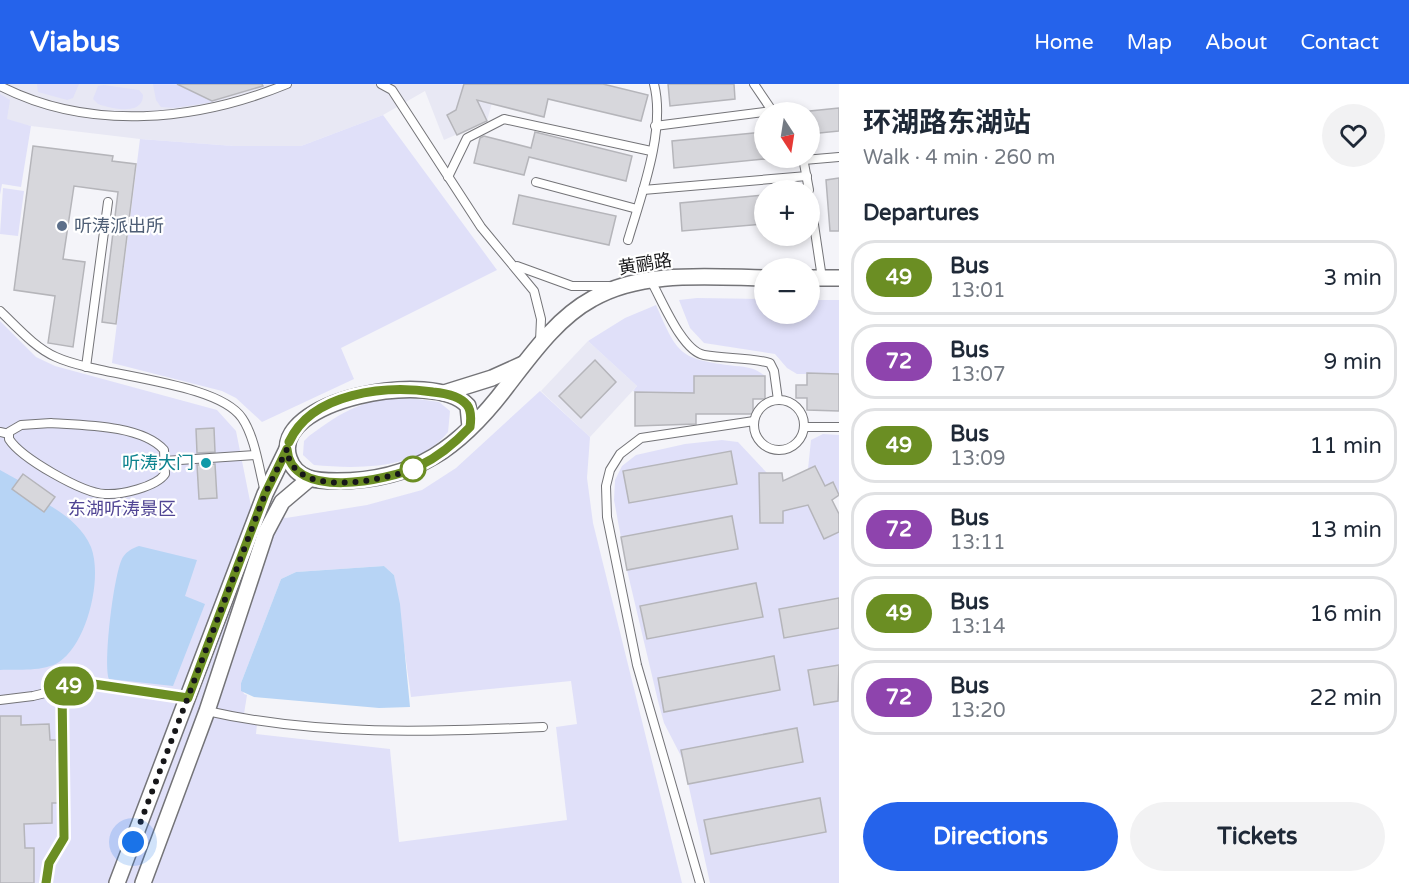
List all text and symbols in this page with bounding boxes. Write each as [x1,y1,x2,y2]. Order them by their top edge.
text: Viabus [30,25,120,59]
text: Home [1034,30,1094,55]
text: Map [1127,30,1172,55]
text: About [1205,30,1267,55]
text: Contact [1300,30,1379,55]
north arrow [754,102,820,168]
map controls [754,102,820,324]
button: heart [1322,104,1385,167]
text: 环湖路东湖站 [863,106,1031,140]
text: Walk · 4 min · 260 m [863,146,1055,170]
button: + [754,180,820,246]
text: Departures [863,200,979,226]
place label: 听涛派出所 [74,215,164,237]
marker: 听涛派出所 [55,219,69,233]
street label: 黄鹂路 [617,249,673,279]
text: Bus [950,253,989,279]
button: − [754,258,820,324]
text: 49 [886,265,912,290]
text: 3 min [1323,265,1382,291]
text: 13:01 [950,279,1005,303]
text: Bus [950,337,989,363]
text: 72 [886,349,912,374]
text: 9 min [1323,349,1382,375]
text: 13:07 [950,363,1005,387]
text: Bus [950,421,989,447]
text: 49 [886,433,912,458]
text: 11 min [1310,433,1382,459]
text: 13:09 [950,447,1005,471]
place label: 听涛大门 [122,452,194,474]
marker: 听涛大门 [199,456,213,470]
unlabelled marker [400,456,426,482]
park label: 东湖听涛景区 [68,498,176,520]
text: Bus [950,505,989,531]
text: 72 [886,517,912,542]
text: 13 min [1310,517,1382,543]
text: 13:11 [950,531,1005,555]
text: Bus [950,589,989,615]
text: 49 [886,601,912,626]
text: 16 min [1310,601,1382,627]
text: 13:14 [950,615,1005,639]
line badge: 49 [42,666,96,706]
text: Bus [950,673,989,699]
text: 49 [56,674,82,699]
text: 72 [886,685,912,710]
text: 22 min [1310,685,1382,711]
text: 13:20 [950,699,1005,723]
button: Directions [863,802,1118,871]
button: Tickets [1130,802,1385,871]
your location [118,827,148,857]

